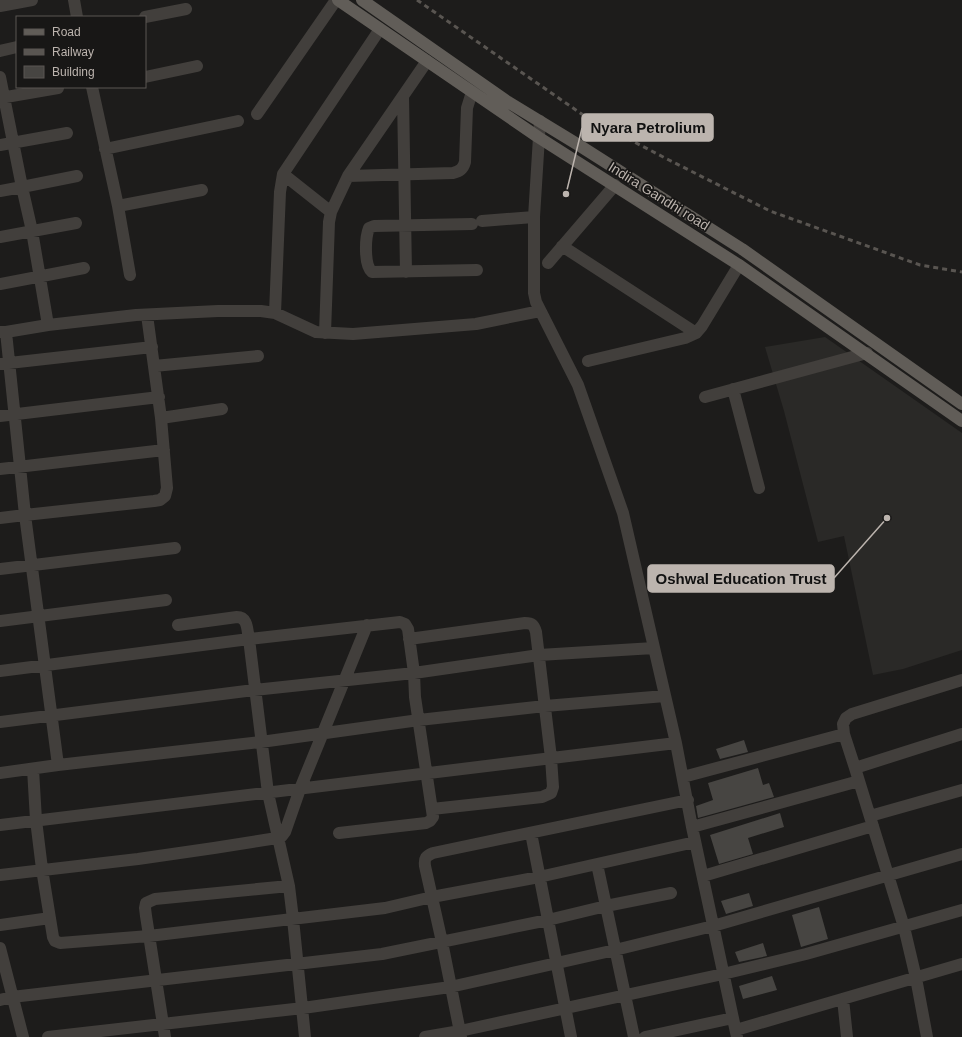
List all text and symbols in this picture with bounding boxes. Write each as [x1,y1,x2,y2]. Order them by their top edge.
legend [16,16,146,88]
text: Road [52,25,81,39]
text: Railway [52,45,94,59]
text: Building [52,65,95,79]
callout: Nyara Petrolium [582,114,713,141]
text: Nyara Petrolium [590,119,706,136]
street label: Indira Gandhi road [606,158,712,234]
callout: Oshwal Education Trust [648,565,834,592]
text: Oshwal Education Trust [656,570,826,587]

